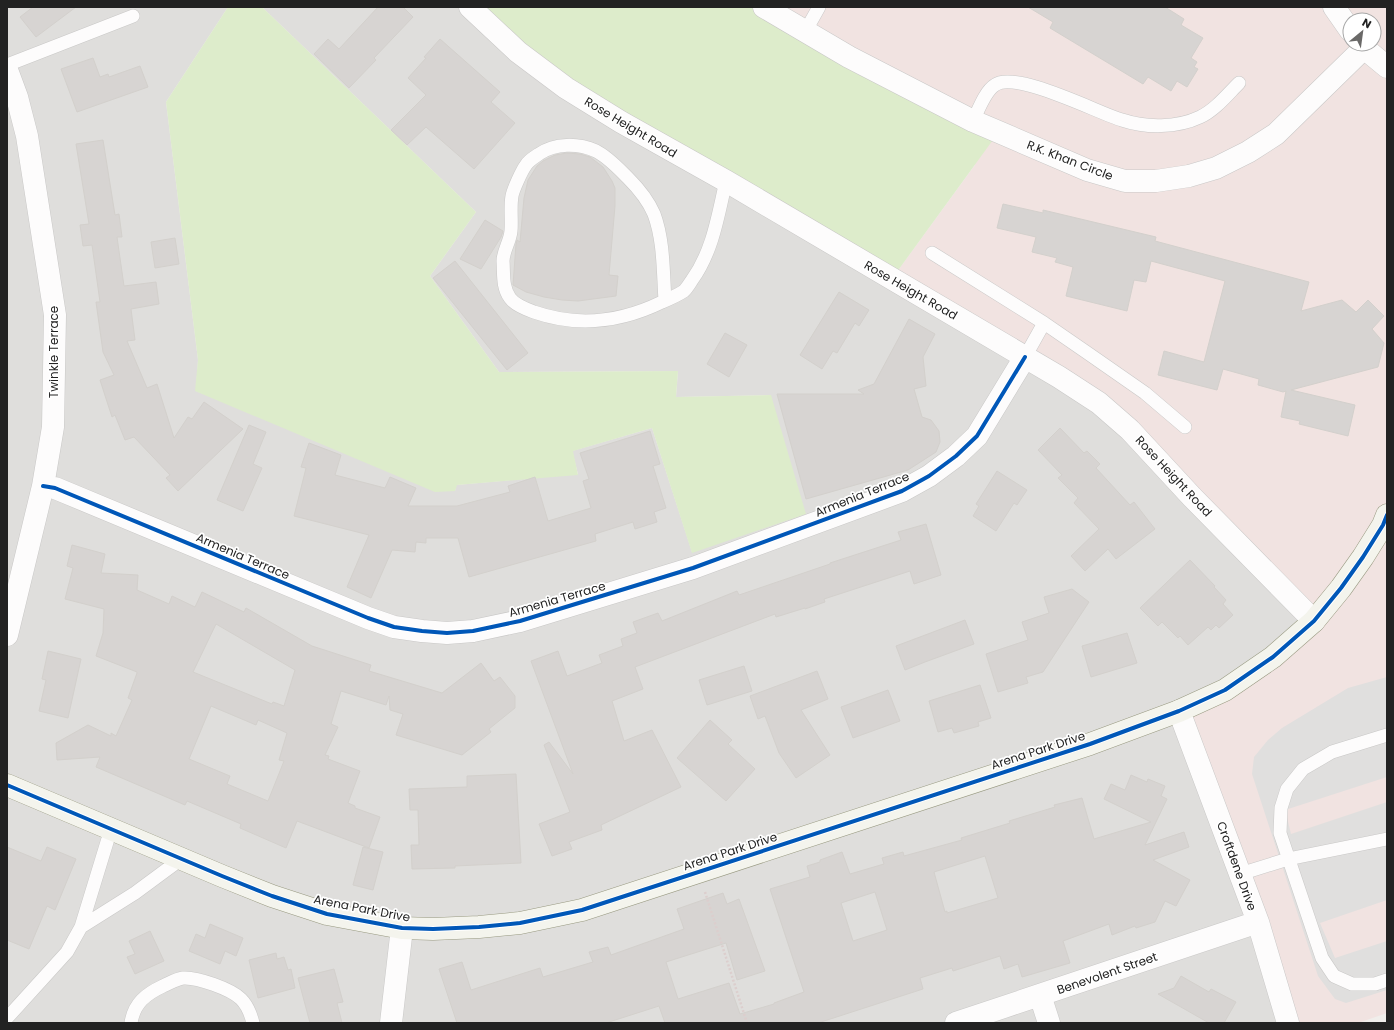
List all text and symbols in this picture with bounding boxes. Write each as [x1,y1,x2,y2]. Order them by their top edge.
north arrow [1342,12,1382,52]
text: N [1359,14,1374,32]
street label: Rose Height Road [582,93,680,161]
street label: R.K. Khan Circle [1024,136,1116,184]
street label: Rose Height Road [861,256,961,324]
street label: Twinkle Terrace [45,306,62,398]
street label: Rose Height Road [1132,432,1216,520]
street label: Armenia Terrace [812,467,912,521]
street label: Armenia Terrace [194,529,292,583]
street label: Armenia Terrace [507,577,607,621]
street label: Arena Park Drive [989,727,1087,773]
street label: Croftdene Drive [1213,819,1261,913]
street label: Arena Park Drive [681,828,779,874]
street label: Arena Park Drive [312,890,412,926]
street label: Benevolent Street [1055,948,1159,998]

